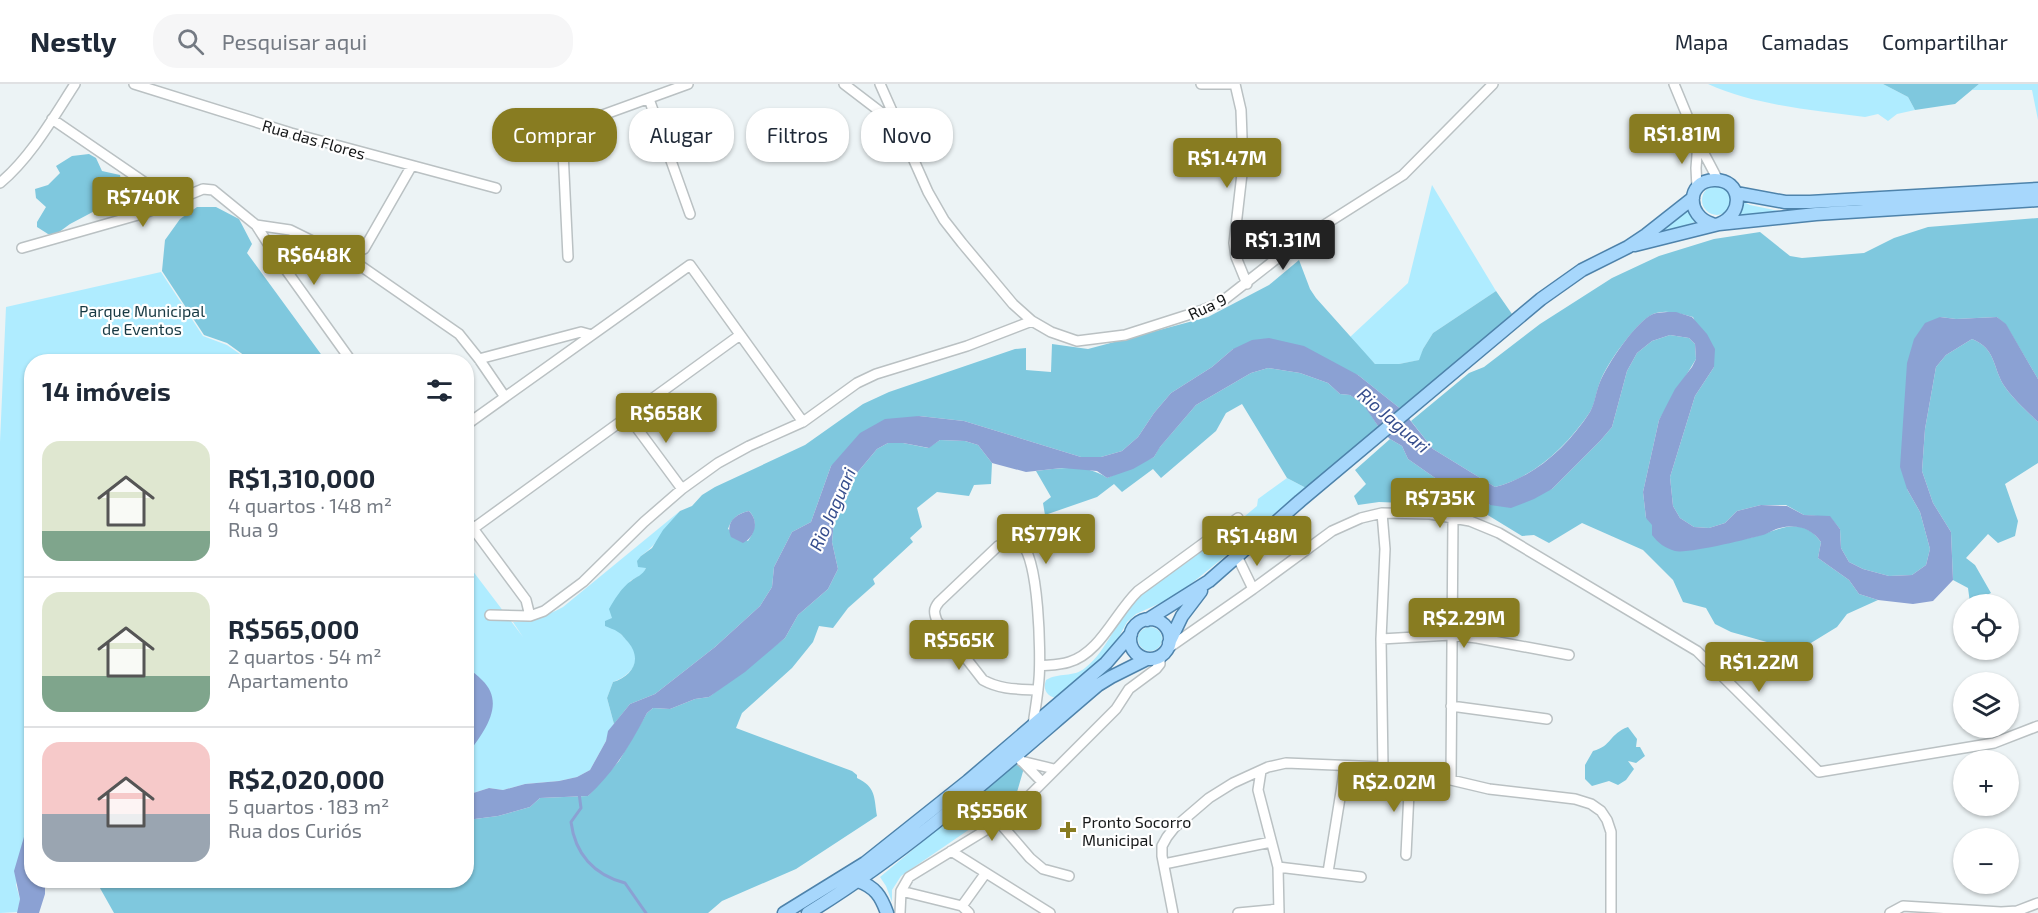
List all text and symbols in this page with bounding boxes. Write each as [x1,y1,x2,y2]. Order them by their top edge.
search box [153,14,573,68]
text: Nestly [30,24,117,58]
icon: search [174,25,207,58]
text: Pesquisar aqui [222,28,367,54]
text: Mapa [1675,29,1728,54]
text: Camadas [1761,29,1849,54]
text: Compartilhar [1882,29,2008,54]
chip: Comprar [492,108,617,162]
chip: Alugar [629,108,734,162]
chip: Filtros [746,108,849,162]
chip: Novo [861,108,953,162]
pin: R$1.81M [1627,114,1737,165]
street label: Rua das Flores [260,115,368,163]
text: R$1.81M [1643,121,1721,145]
pin: R$1.47M [1172,138,1282,189]
text: R$1.47M [1187,145,1267,169]
pin: R$740K [94,177,192,228]
text: R$740K [106,184,180,208]
pin: R$1.31M [1228,220,1338,271]
text: R$1.31M [1245,227,1321,251]
pin: R$648K [265,235,363,286]
text: R$648K [277,242,351,266]
street label: Rua 9 [1185,289,1229,323]
park label: Parque Municipal de Eventos [79,301,205,338]
icon: filters [423,374,456,407]
text: 14 imóveis [42,375,171,406]
water label: Rio Jaguari [1353,383,1435,458]
pin: R$658K [617,393,715,444]
text: R$658K [630,400,702,424]
text: R$1,310,000 [228,462,375,493]
water label: Rio Jaguari [804,464,860,554]
icon: home [90,465,162,537]
pin: R$735K [1391,478,1489,529]
text: R$735K [1405,485,1475,509]
text: 4 quartos · 148 m² [228,493,392,517]
pin: R$779K [997,514,1095,565]
pin: R$1.48M [1202,516,1312,567]
text: Rua 9 [228,517,279,541]
text: R$779K [1011,521,1081,545]
text: R$1.48M [1216,523,1298,547]
map controls [1953,594,2019,894]
button: locate [1953,594,2019,660]
pin: R$2.29M [1409,598,1519,649]
text: R$2.29M [1423,605,1505,629]
text: R$565,000 [228,613,359,644]
icon: home [90,616,162,688]
pin: R$565K [910,620,1008,671]
text: R$565K [923,627,995,651]
pin: R$1.22M [1704,642,1814,693]
text: 2 quartos · 54 m² [228,644,382,668]
text: R$1.22M [1719,649,1799,673]
text: Apartamento [228,668,349,692]
button: layers [1953,672,2019,738]
button: + [1953,750,2019,816]
pin: R$2.02M [1339,762,1449,813]
text: R$2,020,000 [228,763,385,794]
icon: home [90,766,162,838]
text: R$2.02M [1352,769,1436,793]
pin: R$556K [943,791,1041,842]
text: 5 quartos · 183 m² [228,794,389,818]
text: R$556K [956,798,1028,822]
place label: Pronto Socorro Municipal [1082,812,1191,849]
text: Rua dos Curiós [228,818,362,842]
marker: Pronto Socorro Municipal [1059,821,1077,839]
button: − [1953,828,2019,894]

